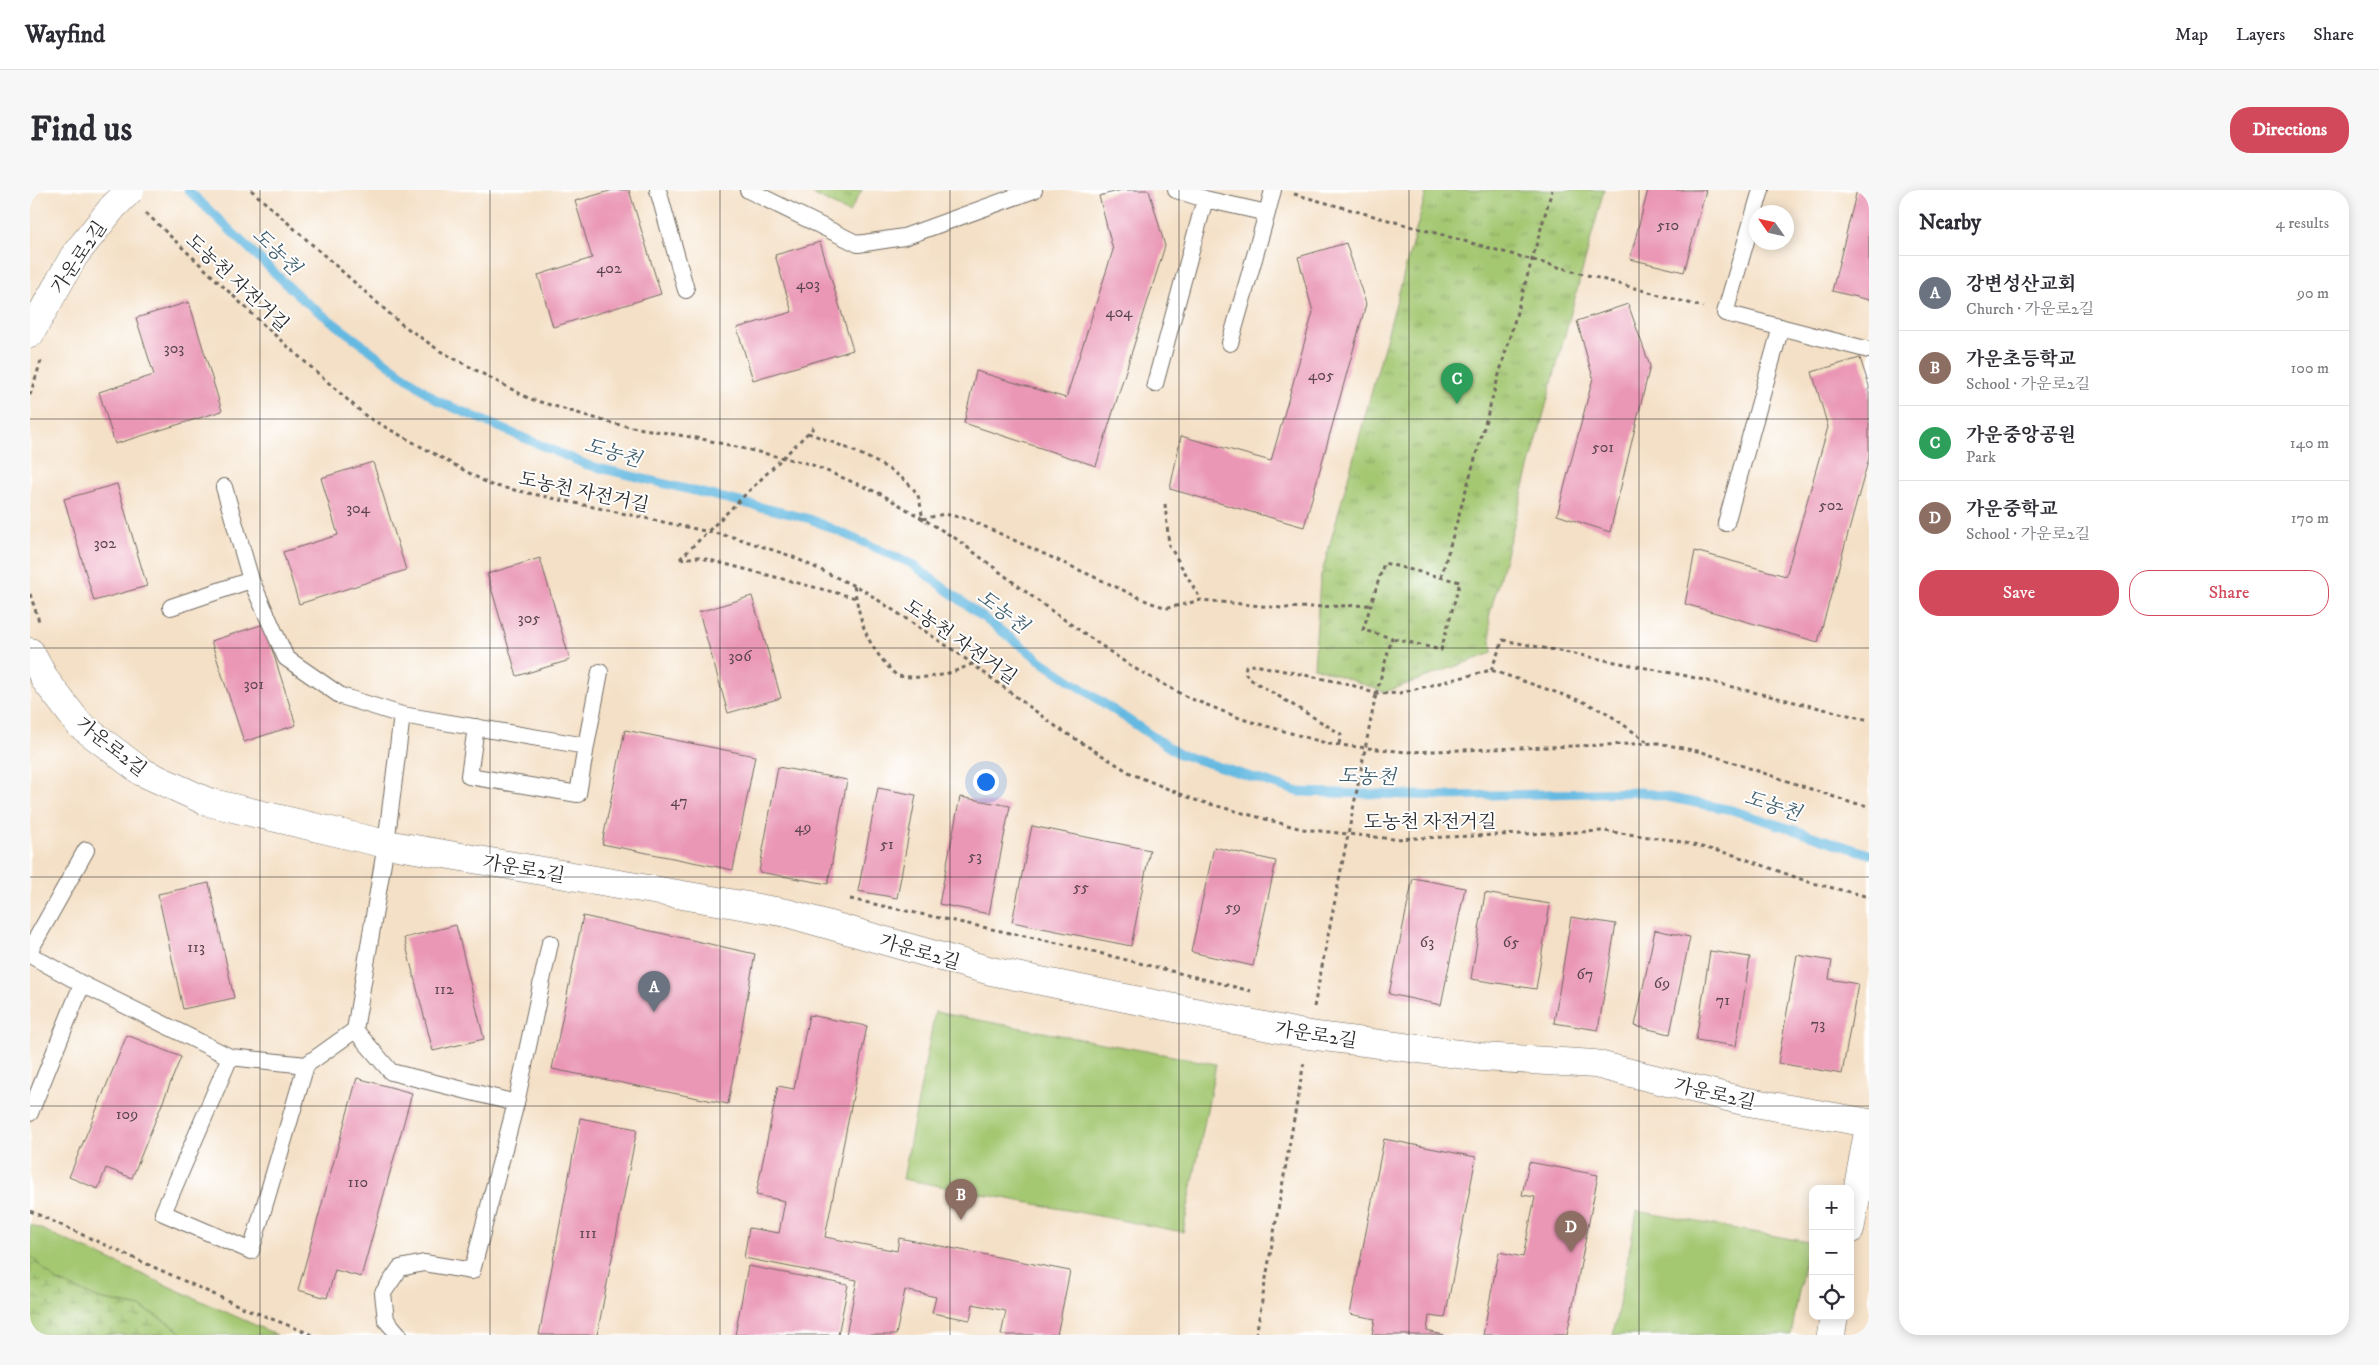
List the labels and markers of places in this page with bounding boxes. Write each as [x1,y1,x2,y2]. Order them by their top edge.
pin: C [1441,363,1473,404]
pin: A [638,971,670,1012]
pin: B [945,1179,977,1220]
pin: D [1555,1211,1587,1252]

